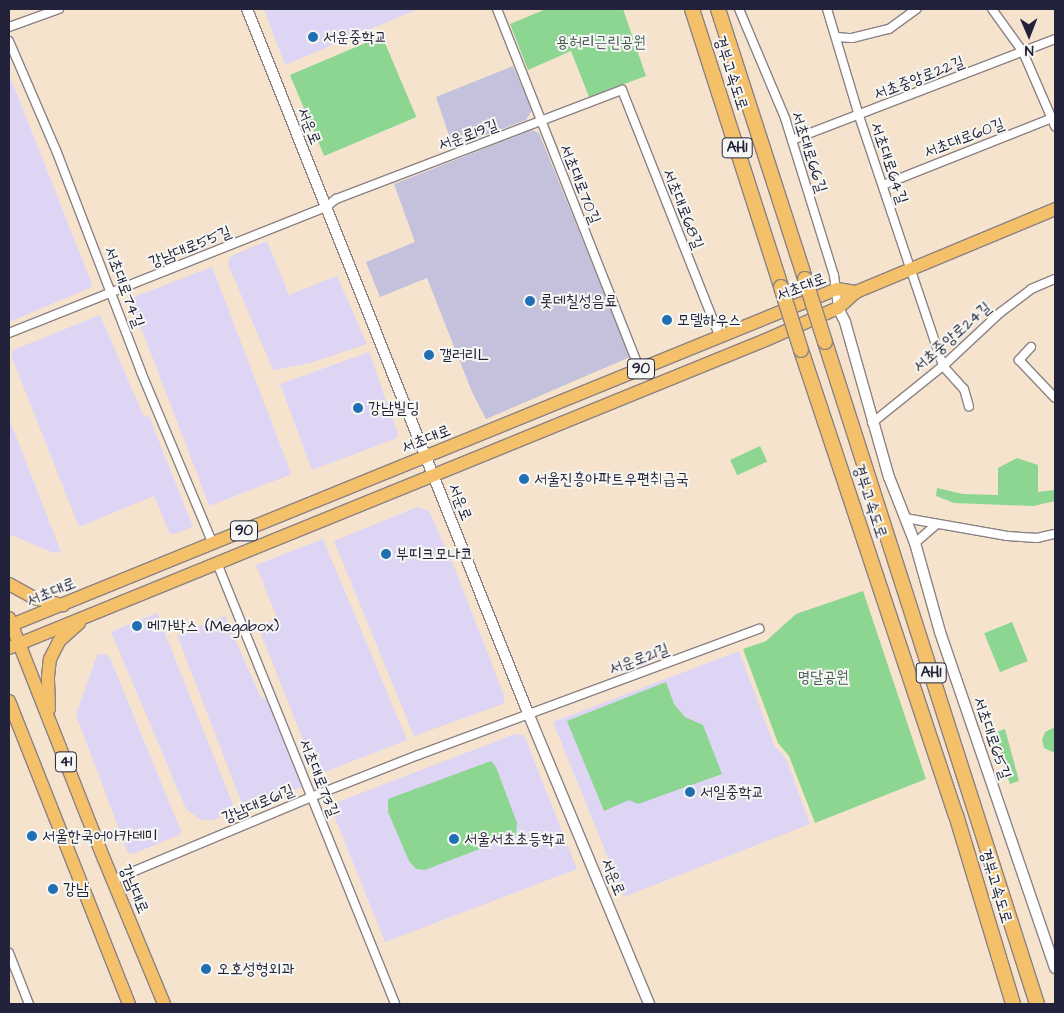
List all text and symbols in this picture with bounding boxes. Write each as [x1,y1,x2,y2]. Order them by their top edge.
north arrow [1004,10,1054,60]
place label: 서운중학교 [323,27,387,47]
marker: 서운중학교 [307,31,319,43]
park label: 용허리근린공원 [556,32,646,52]
street label: 경부고속도로 [710,33,752,113]
text: N [1025,40,1034,60]
street label: 서초중앙로22길 [871,52,967,104]
street label: 서운로 [293,104,325,148]
street label: 서초대로66길 [787,109,831,195]
street label: 서초대로60길 [921,114,1007,162]
street label: 서운로19길 [435,115,501,155]
street label: 서초대로64길 [866,120,912,206]
road number: AH1 [721,136,753,160]
street label: 서초대로70길 [555,141,605,227]
street label: 서초대로68길 [658,166,708,252]
street label: 강남대로55길 [146,222,234,272]
street label: 서초대로74길 [100,244,148,330]
street label: 서초대로 [774,269,828,305]
place label: 롯데칠성음료 [540,291,617,311]
marker: 롯데칠성음료 [524,295,536,307]
street label: 서초중앙로24길 [909,298,995,376]
place label: 모델하우스 [677,310,741,330]
marker: 모델하우스 [661,314,673,326]
place label: 갤러리L [439,345,489,365]
marker: 갤러리L [423,349,435,361]
road number: 90 [626,356,656,382]
place label: 강남빌딩 [368,398,419,418]
marker: 강남빌딩 [352,402,364,414]
street label: 서초대로 [399,420,453,458]
street label: 경부고속도로 [849,461,891,541]
place label: 서울진흥아파트우편취급국 [534,469,688,489]
marker: 서울진흥아파트우편취급국 [518,473,530,485]
street label: 서운로 [444,480,476,524]
road number: 90 [229,518,259,544]
place label: 부띠크모나코 [396,544,473,564]
marker: 부띠크모나코 [380,548,392,560]
street label: 서초대로 [24,573,78,611]
place label: 메가박스 (Megabox) [147,616,279,636]
marker: 메가박스 (Megabox) [131,620,143,632]
street label: 서운로21길 [606,639,672,679]
road number: AH1 [915,660,947,686]
park label: 명달공원 [797,667,849,687]
street label: 서초대로65길 [969,694,1015,782]
street label: 서초대로73길 [295,736,343,820]
road number: 41 [55,750,77,774]
street label: 강남대로61길 [219,780,297,828]
place label: 서일중학교 [700,782,764,802]
marker: 서일중학교 [684,786,696,798]
place label: 서울한국어아카데미 [42,826,158,846]
place label: 서울서초초등학교 [464,829,567,849]
marker: 서울한국어아카데미 [26,830,38,842]
marker: 서울서초초등학교 [448,833,460,845]
street label: 경부고속도로 [976,846,1016,926]
street label: 서운로 [597,855,629,899]
street label: 강남대로 [115,862,153,916]
place label: 강남 [63,879,89,899]
marker: 강남 [47,883,59,895]
place label: 오호성형외과 [217,959,294,979]
marker: 오호성형외과 [199,962,213,976]

